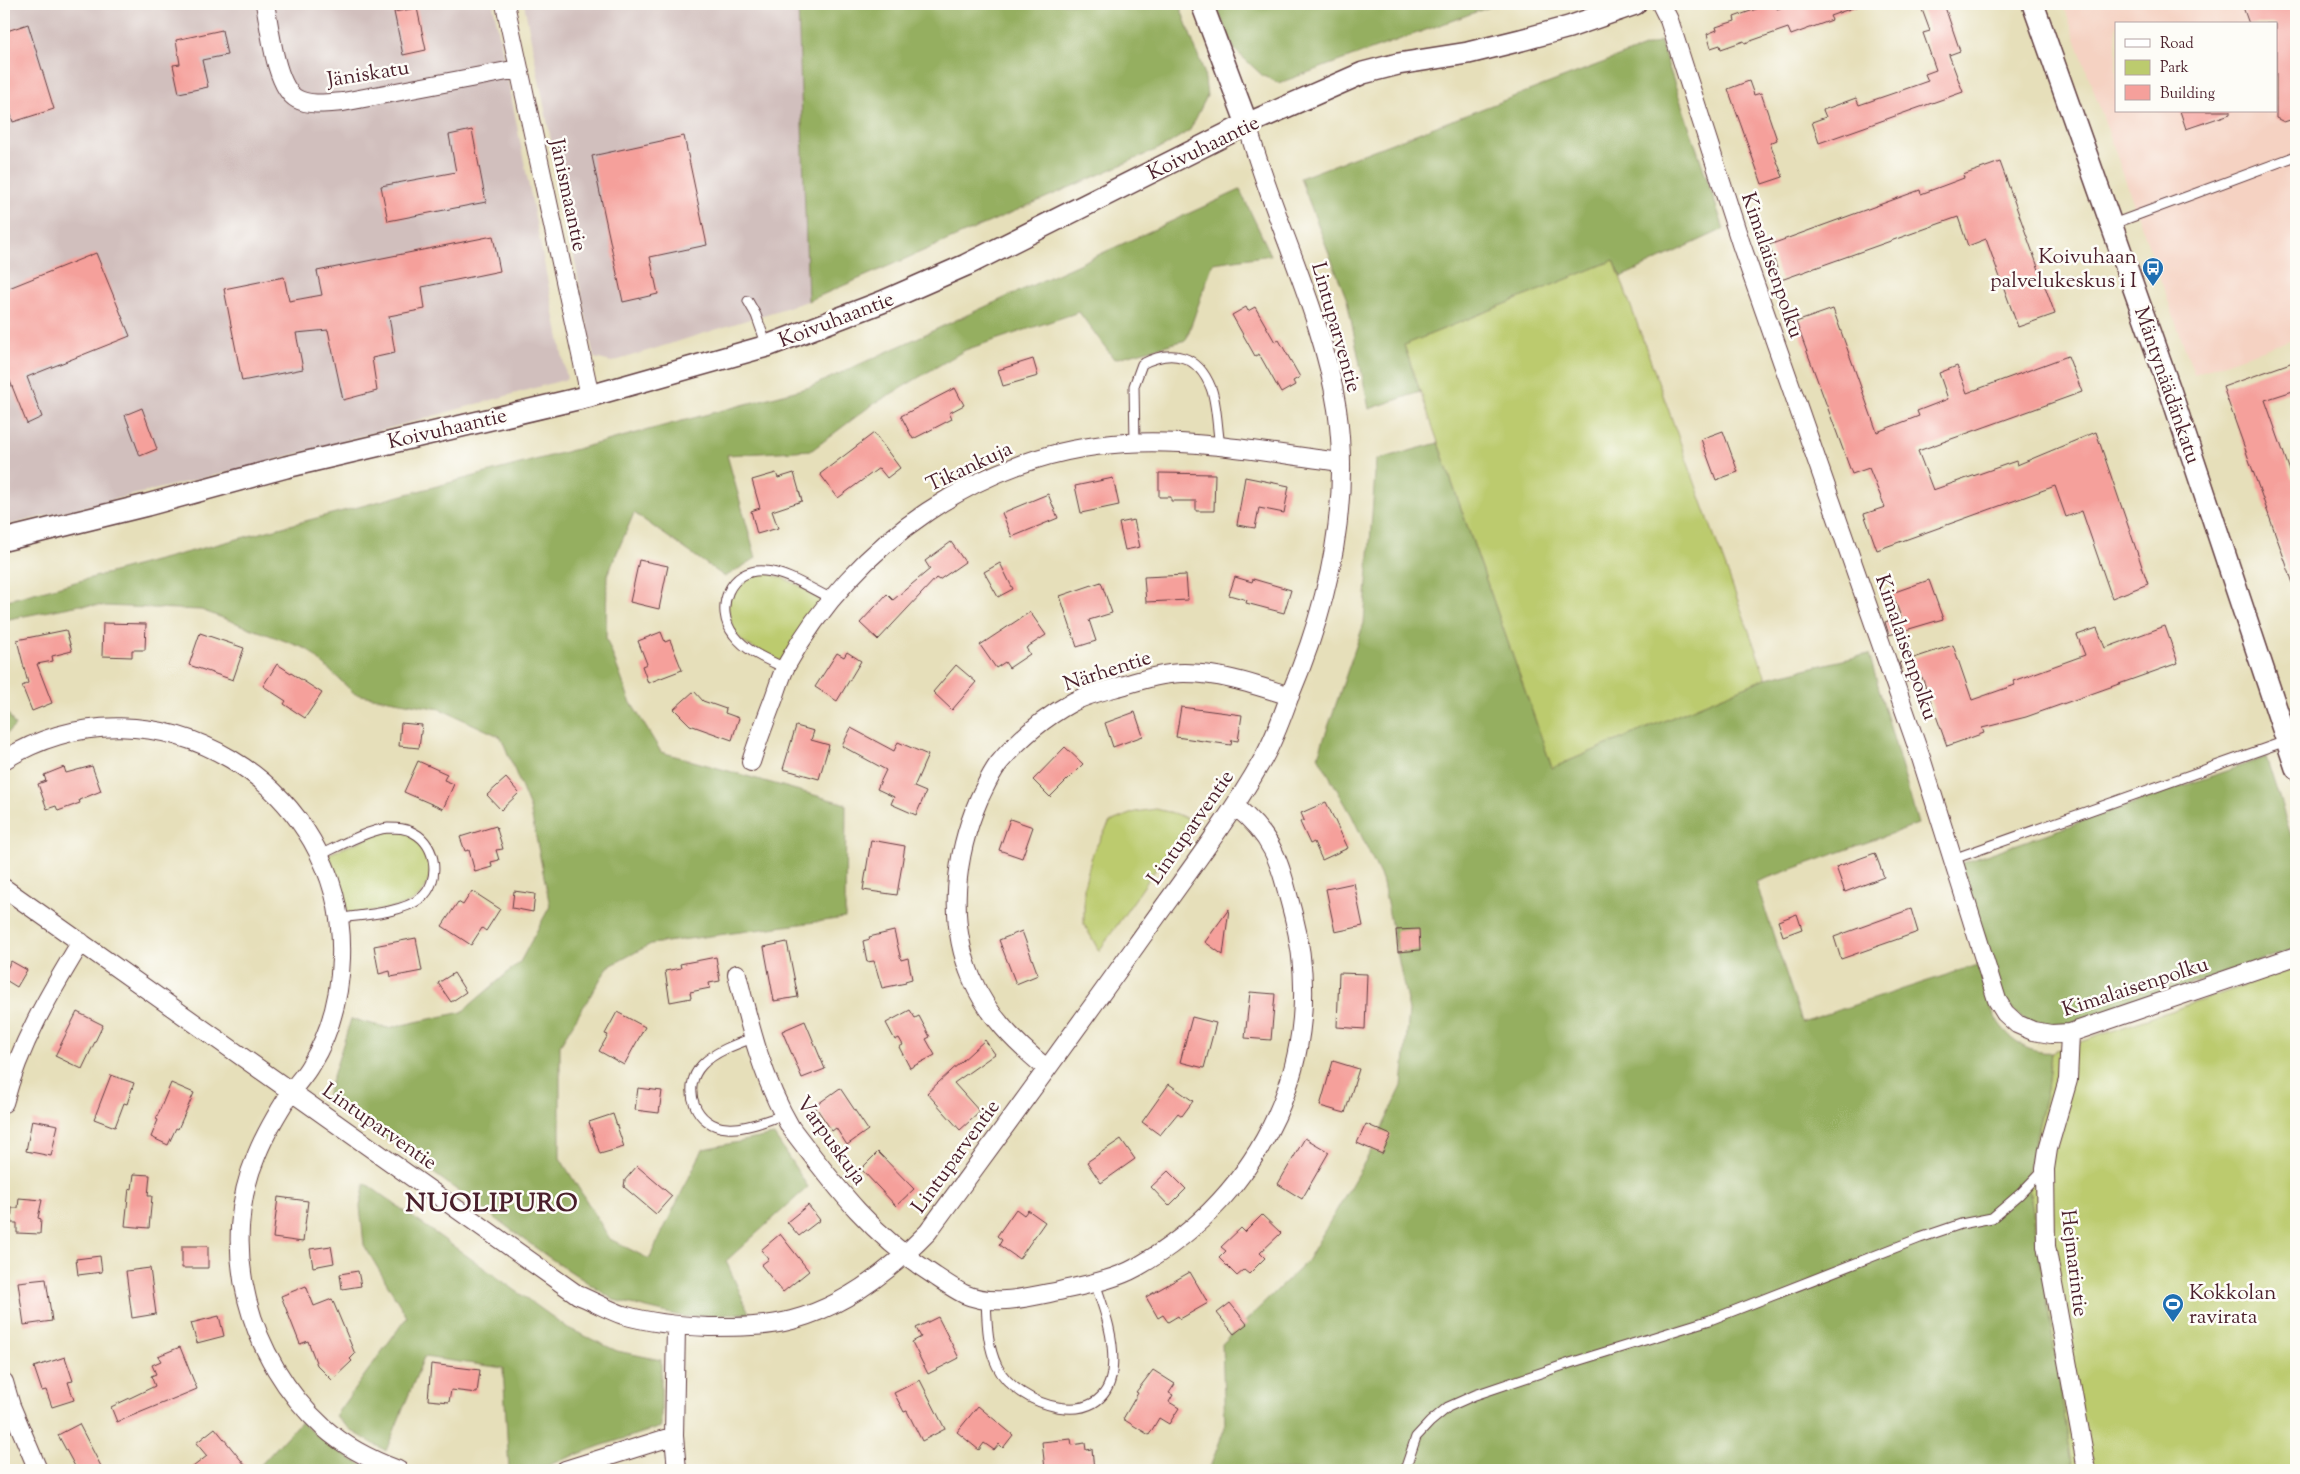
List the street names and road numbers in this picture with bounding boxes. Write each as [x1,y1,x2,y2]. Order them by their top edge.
street label: Jäniskatu [324,54,411,96]
street label: Koivuhaantie [1143,109,1265,189]
street label: Jänismaantie [540,135,594,254]
street label: Kimalaisenpolku [1732,189,1810,342]
street label: Lintuparventie [1302,259,1368,396]
street label: Koivuhaantie [775,285,899,357]
street label: Mäntynäädänkatu [2125,303,2207,468]
street label: Koivuhaantie [385,402,510,458]
street label: Tikankuja [922,435,1018,501]
street label: Kimalaisenpolku [1866,571,1944,724]
street label: Närhentie [1060,644,1155,700]
street label: Lintuparventie [1141,765,1242,892]
street label: Kimalaisenpolku [2059,950,2213,1026]
street label: Lintuparventie [315,1077,442,1178]
street label: Varpuskuja [788,1090,873,1192]
street label: Lintuparventie [905,1094,1008,1220]
street label: Hejmarintie [2052,1208,2094,1319]

